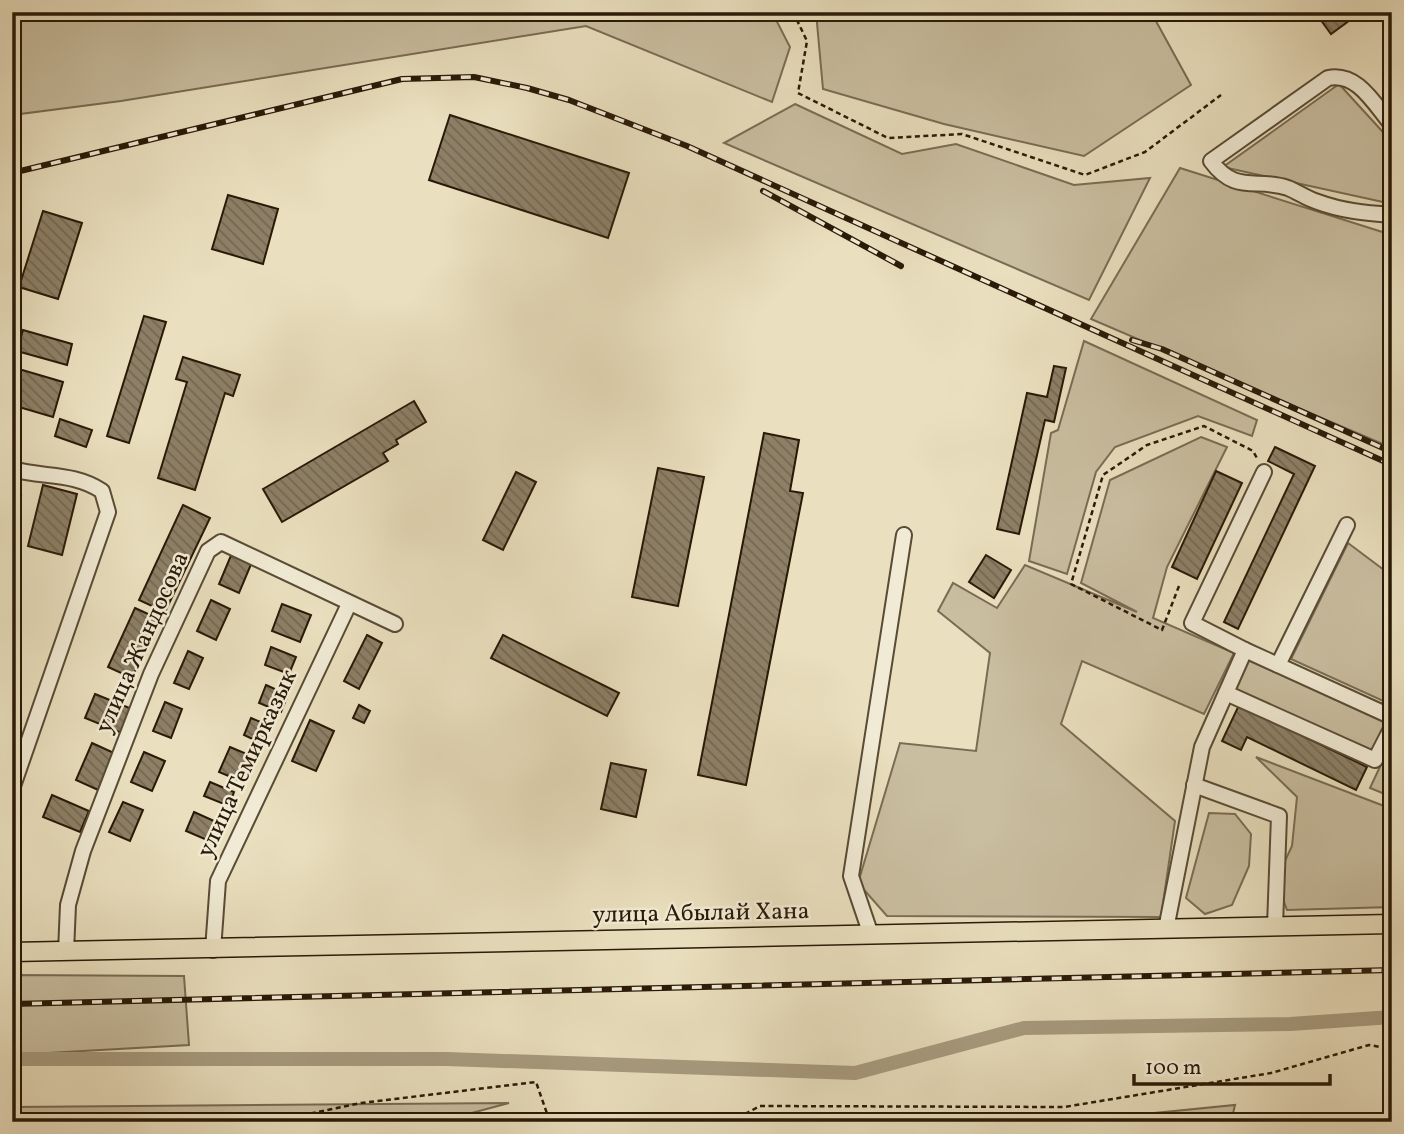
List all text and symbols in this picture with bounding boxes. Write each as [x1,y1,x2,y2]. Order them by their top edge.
street label: улица Жандосова [88,547,198,739]
street label: улица Темирказык [189,664,307,864]
street label: улица Абылай Хана [592,895,810,933]
scale bar [1134,1043,1330,1087]
text: 100 m [1145,1054,1202,1083]

